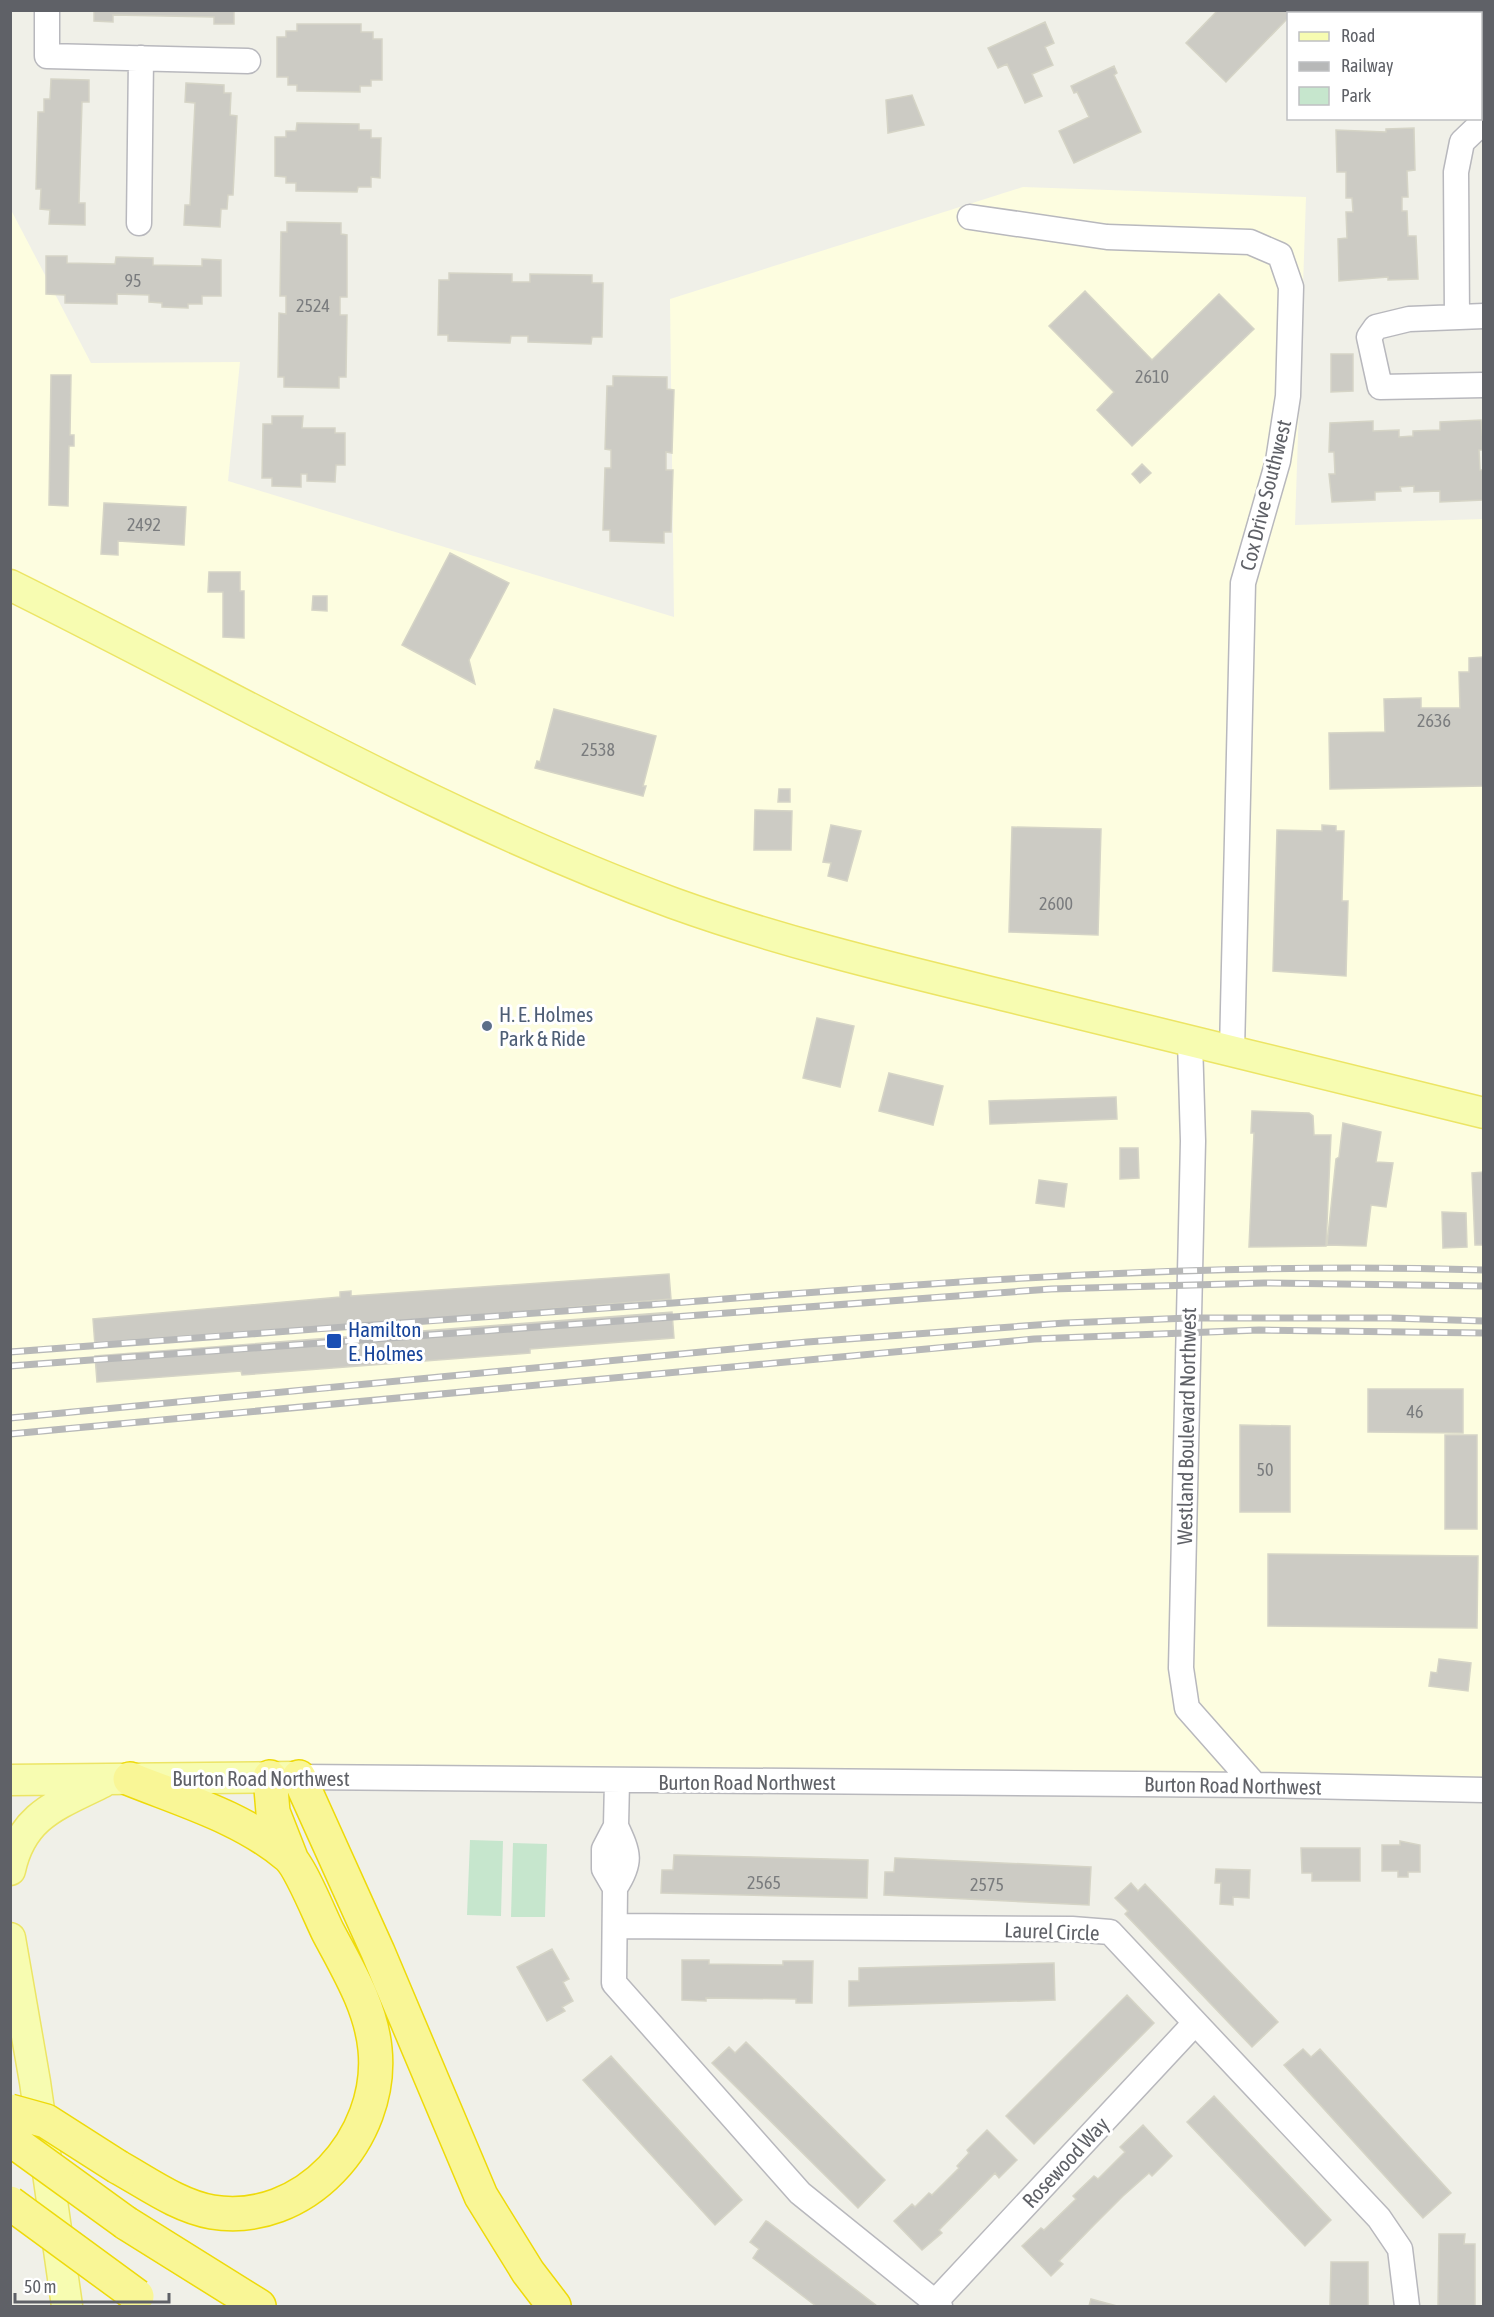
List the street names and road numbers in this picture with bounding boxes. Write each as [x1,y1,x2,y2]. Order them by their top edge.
street label: Cox Drive Southwest [1235,417,1295,573]
street label: Westland Boulevard Northwest [1172,1307,1200,1545]
street label: Burton Road Northwest [172,1766,350,1790]
street label: Burton Road Northwest [658,1770,836,1794]
street label: Burton Road Northwest [1144,1771,1322,1799]
street label: Laurel Circle [1004,1917,1100,1945]
street label: Rosewood Way [1017,2112,1113,2212]

